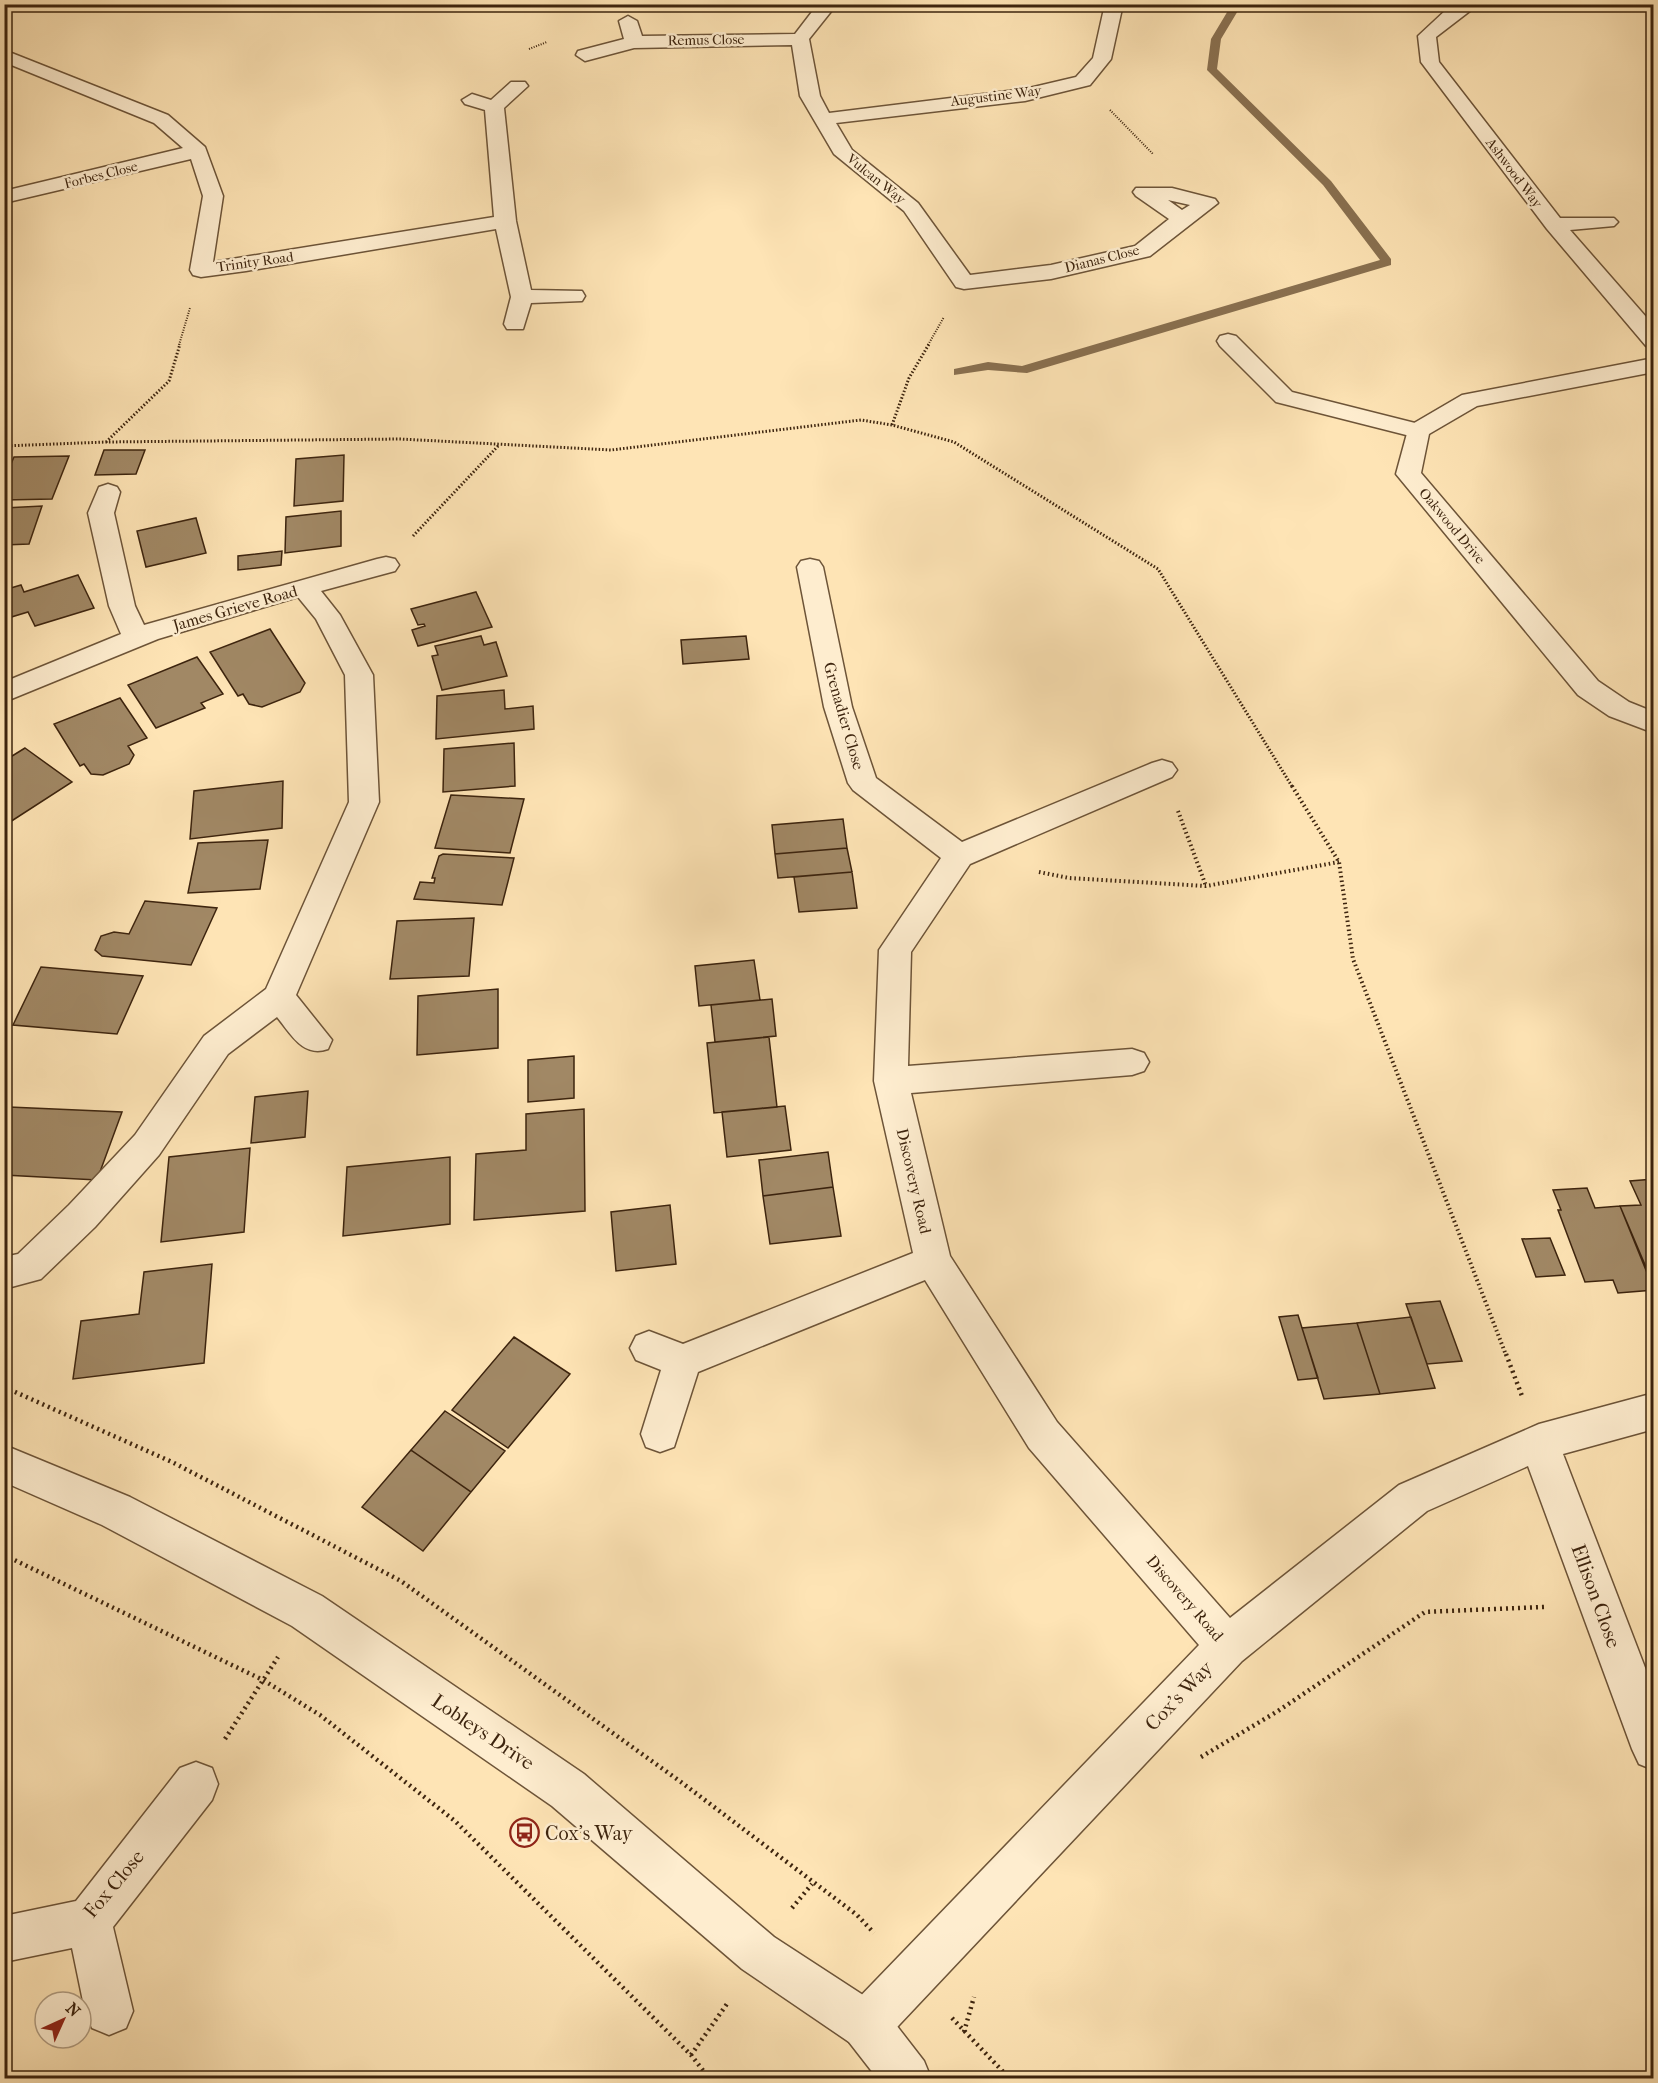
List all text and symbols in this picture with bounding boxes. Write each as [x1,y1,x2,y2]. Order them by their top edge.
street label: Remus Close [667,31,745,49]
street label: Augustine Way [949,82,1043,110]
street label: Ashwood Way [1482,134,1546,212]
street label: Vulcan Way [842,149,909,208]
street label: Forbes Close [62,158,140,192]
street label: Dianas Close [1063,241,1141,276]
street label: Trinity Road [216,248,295,276]
street label: Oakwood Drive [1415,485,1489,568]
street label: James Grieve Road [169,581,300,635]
street label: Grenadier Close [820,660,868,772]
street label: Discovery Road [893,1126,935,1236]
street label: Ellison Close [1567,1541,1625,1651]
street label: Discovery Road [1143,1551,1228,1645]
street label: Cox's Way [1140,1656,1219,1735]
street label: Lobleys Drive [427,1689,539,1775]
bus stop icon: Cox's Way [508,1817,540,1849]
place label: Cox's Way [545,1822,634,1845]
street label: Fox Close [79,1845,149,1923]
north arrow [33,1990,93,2050]
text: N [62,1999,85,2021]

